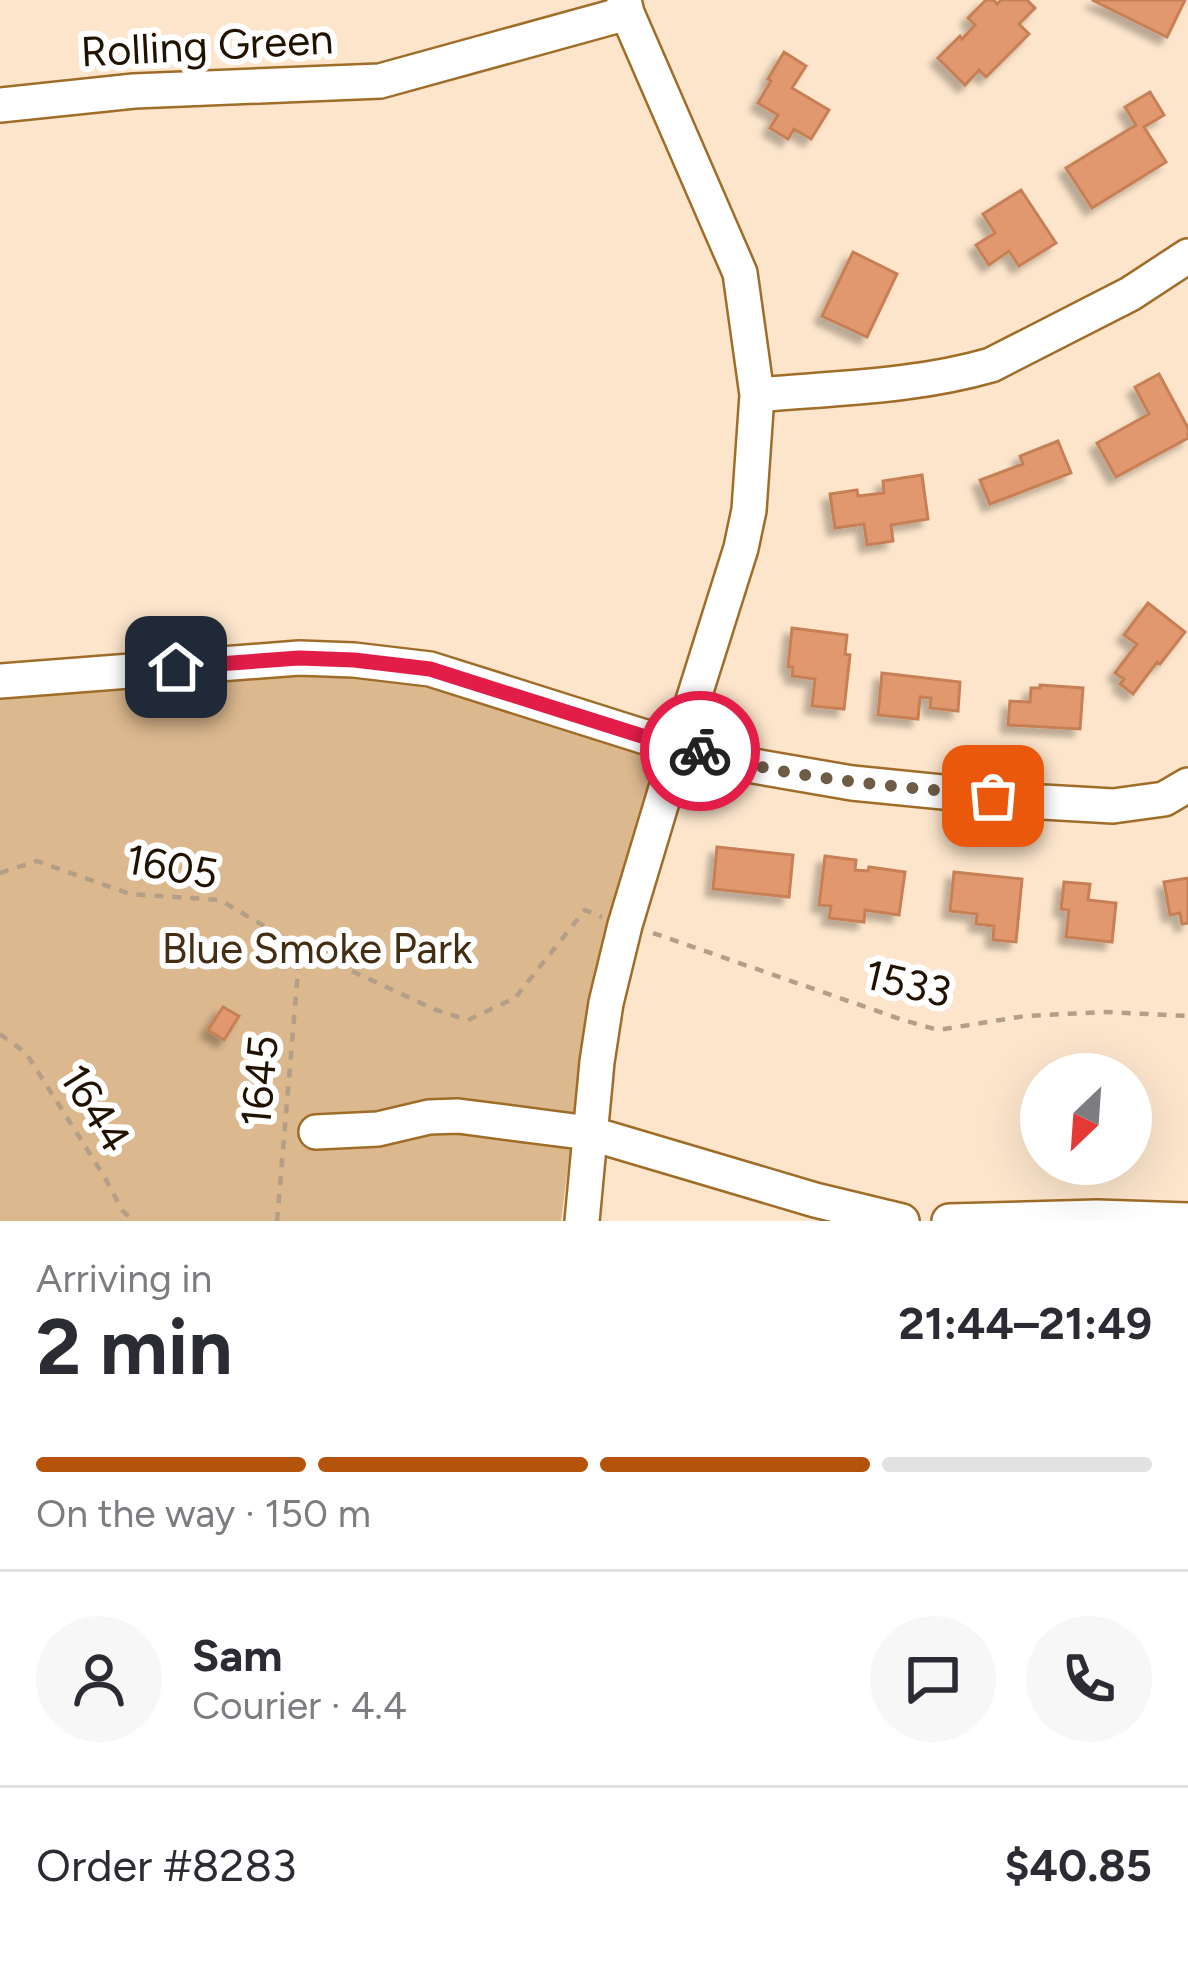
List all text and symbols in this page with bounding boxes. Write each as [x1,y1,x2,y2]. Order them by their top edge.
street label: Rolling Green [79,13,335,78]
pin [125,616,227,718]
icon: home [143,634,209,700]
courier [640,691,760,811]
icon: bike [667,718,733,784]
pin [942,745,1044,847]
icon: bag [960,763,1026,829]
street label: 1605 [122,833,222,900]
park label: Blue Smoke Park [162,923,473,974]
street label: 1533 [860,949,956,1018]
street label: 1645 [230,1033,289,1129]
north arrow [1020,1053,1152,1185]
map controls [1020,1053,1152,1185]
street label: 1644 [49,1055,142,1161]
text: Arriving in [36,1255,212,1302]
text: 21:44–21:49 [899,1296,1152,1350]
text: 2 min [36,1300,232,1394]
text: On the way · 150 m [36,1490,371,1537]
button: person [36,1616,162,1742]
button: chat [870,1616,996,1742]
button: phone [1026,1616,1152,1742]
text: Sam [192,1628,283,1682]
text: Courier · 4.4 [192,1682,407,1729]
text: Order #8283 [36,1838,297,1892]
text: $40.85 [1005,1838,1152,1892]

